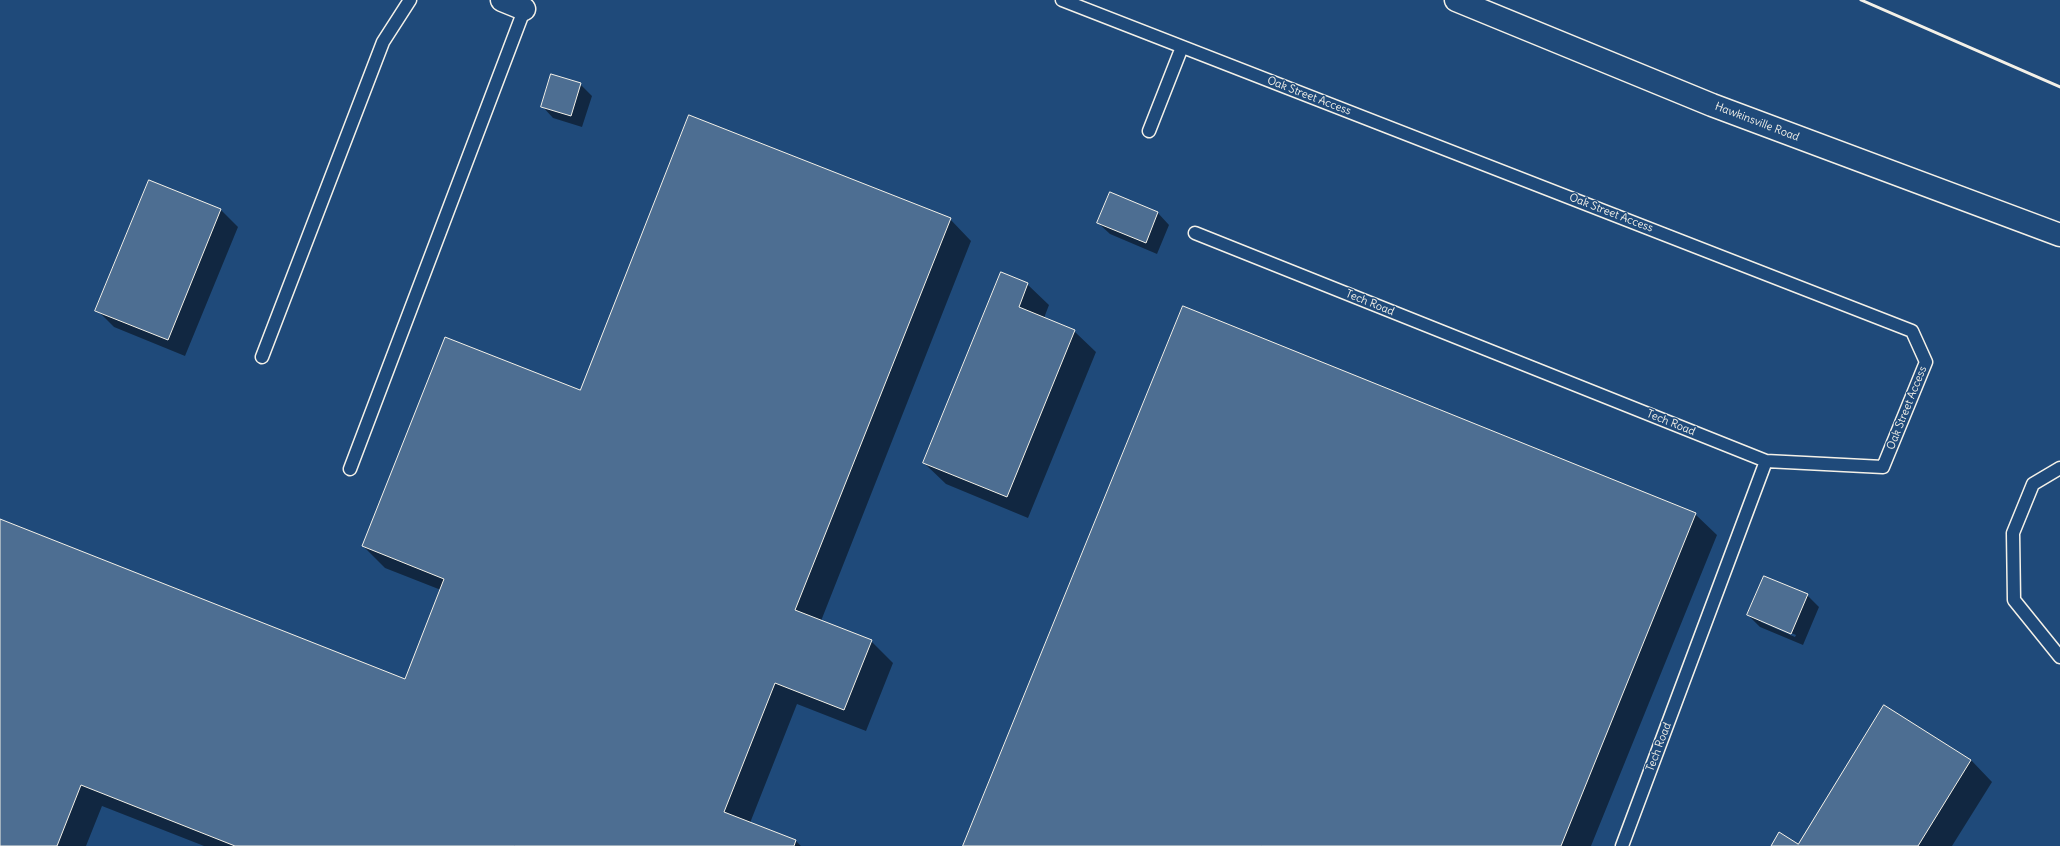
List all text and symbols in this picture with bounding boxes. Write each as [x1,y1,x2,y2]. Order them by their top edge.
street label: Oak Street Access [1265,74,1353,118]
street label: Hawkinsville Road [1713,100,1801,144]
street label: Oak Street Access [1567,191,1655,235]
street label: Tech Road [1344,287,1396,319]
street label: Oak Street Access [1884,364,1930,452]
street label: Tech Road [1645,407,1697,439]
street label: Tech Road [1644,721,1674,773]

